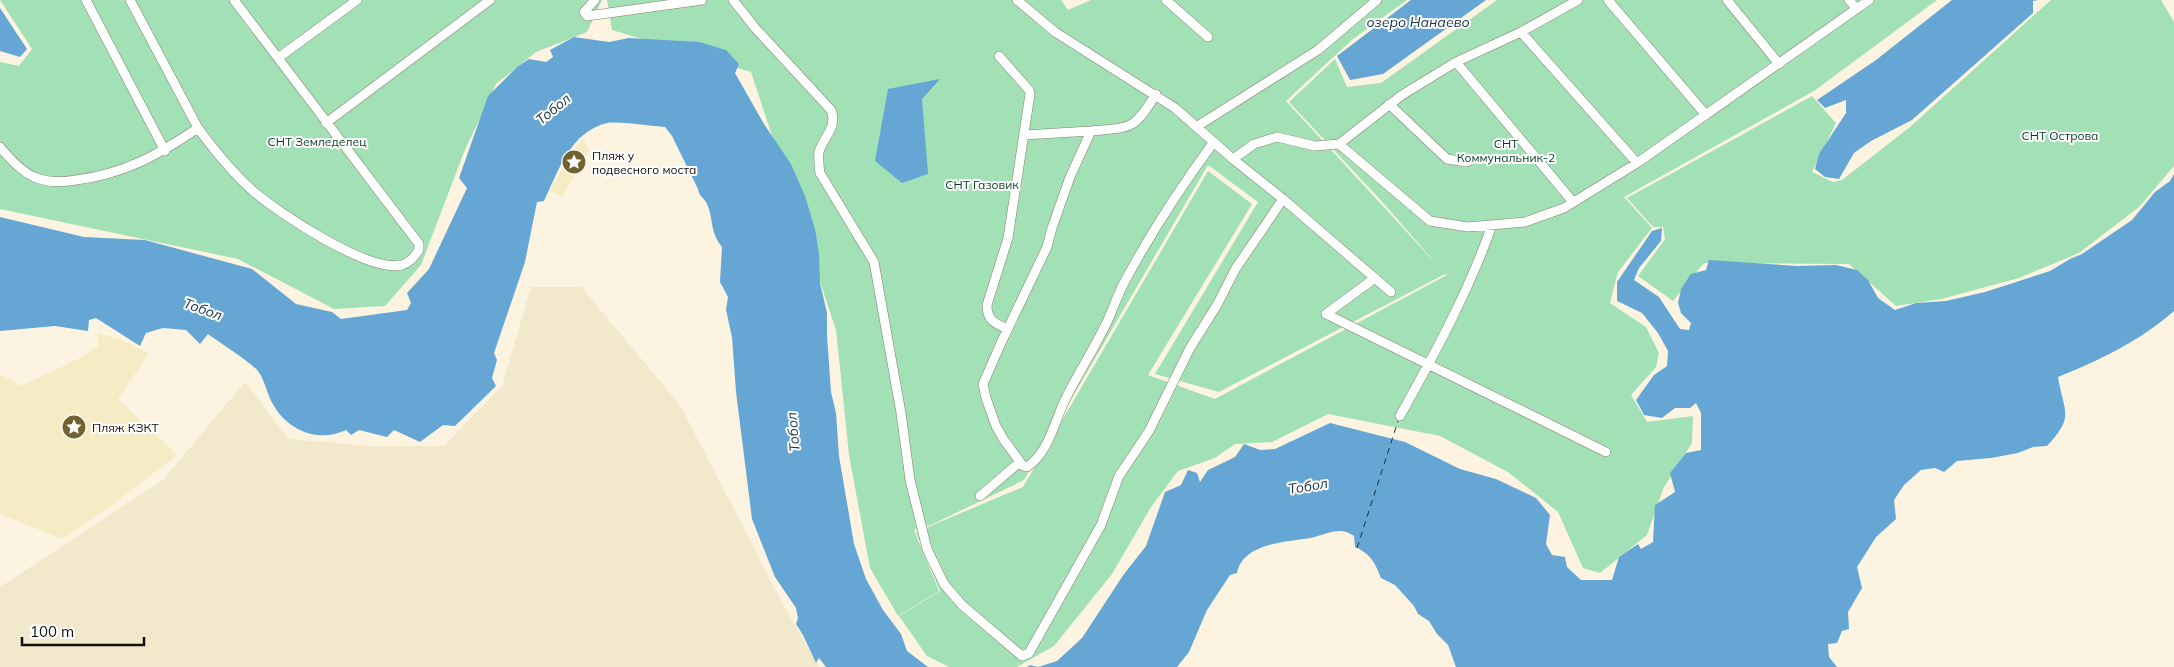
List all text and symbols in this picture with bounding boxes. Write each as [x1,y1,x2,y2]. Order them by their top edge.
water label: озеро Нанаево [1366,13,1470,31]
water label: Тобол [532,89,574,129]
park label: СНТ Острова [2022,128,2098,143]
park label: СНТ Земледелец [267,134,367,149]
park label: СНТ Коммунальник-2 [1457,136,1555,165]
place label: Пляж у подвесного моста [592,148,696,177]
place icon: Пляж у подвесного моста [561,149,587,175]
park label: СНТ Газовик [945,177,1019,192]
water label: Тобол [181,294,225,324]
water label: Тобол [782,411,804,453]
place icon: Пляж КЗКТ [61,414,87,440]
place label: Пляж КЗКТ [92,420,159,435]
water label: Тобол [1287,474,1329,498]
scale bar [22,614,145,646]
text: 100 m [30,622,74,641]

